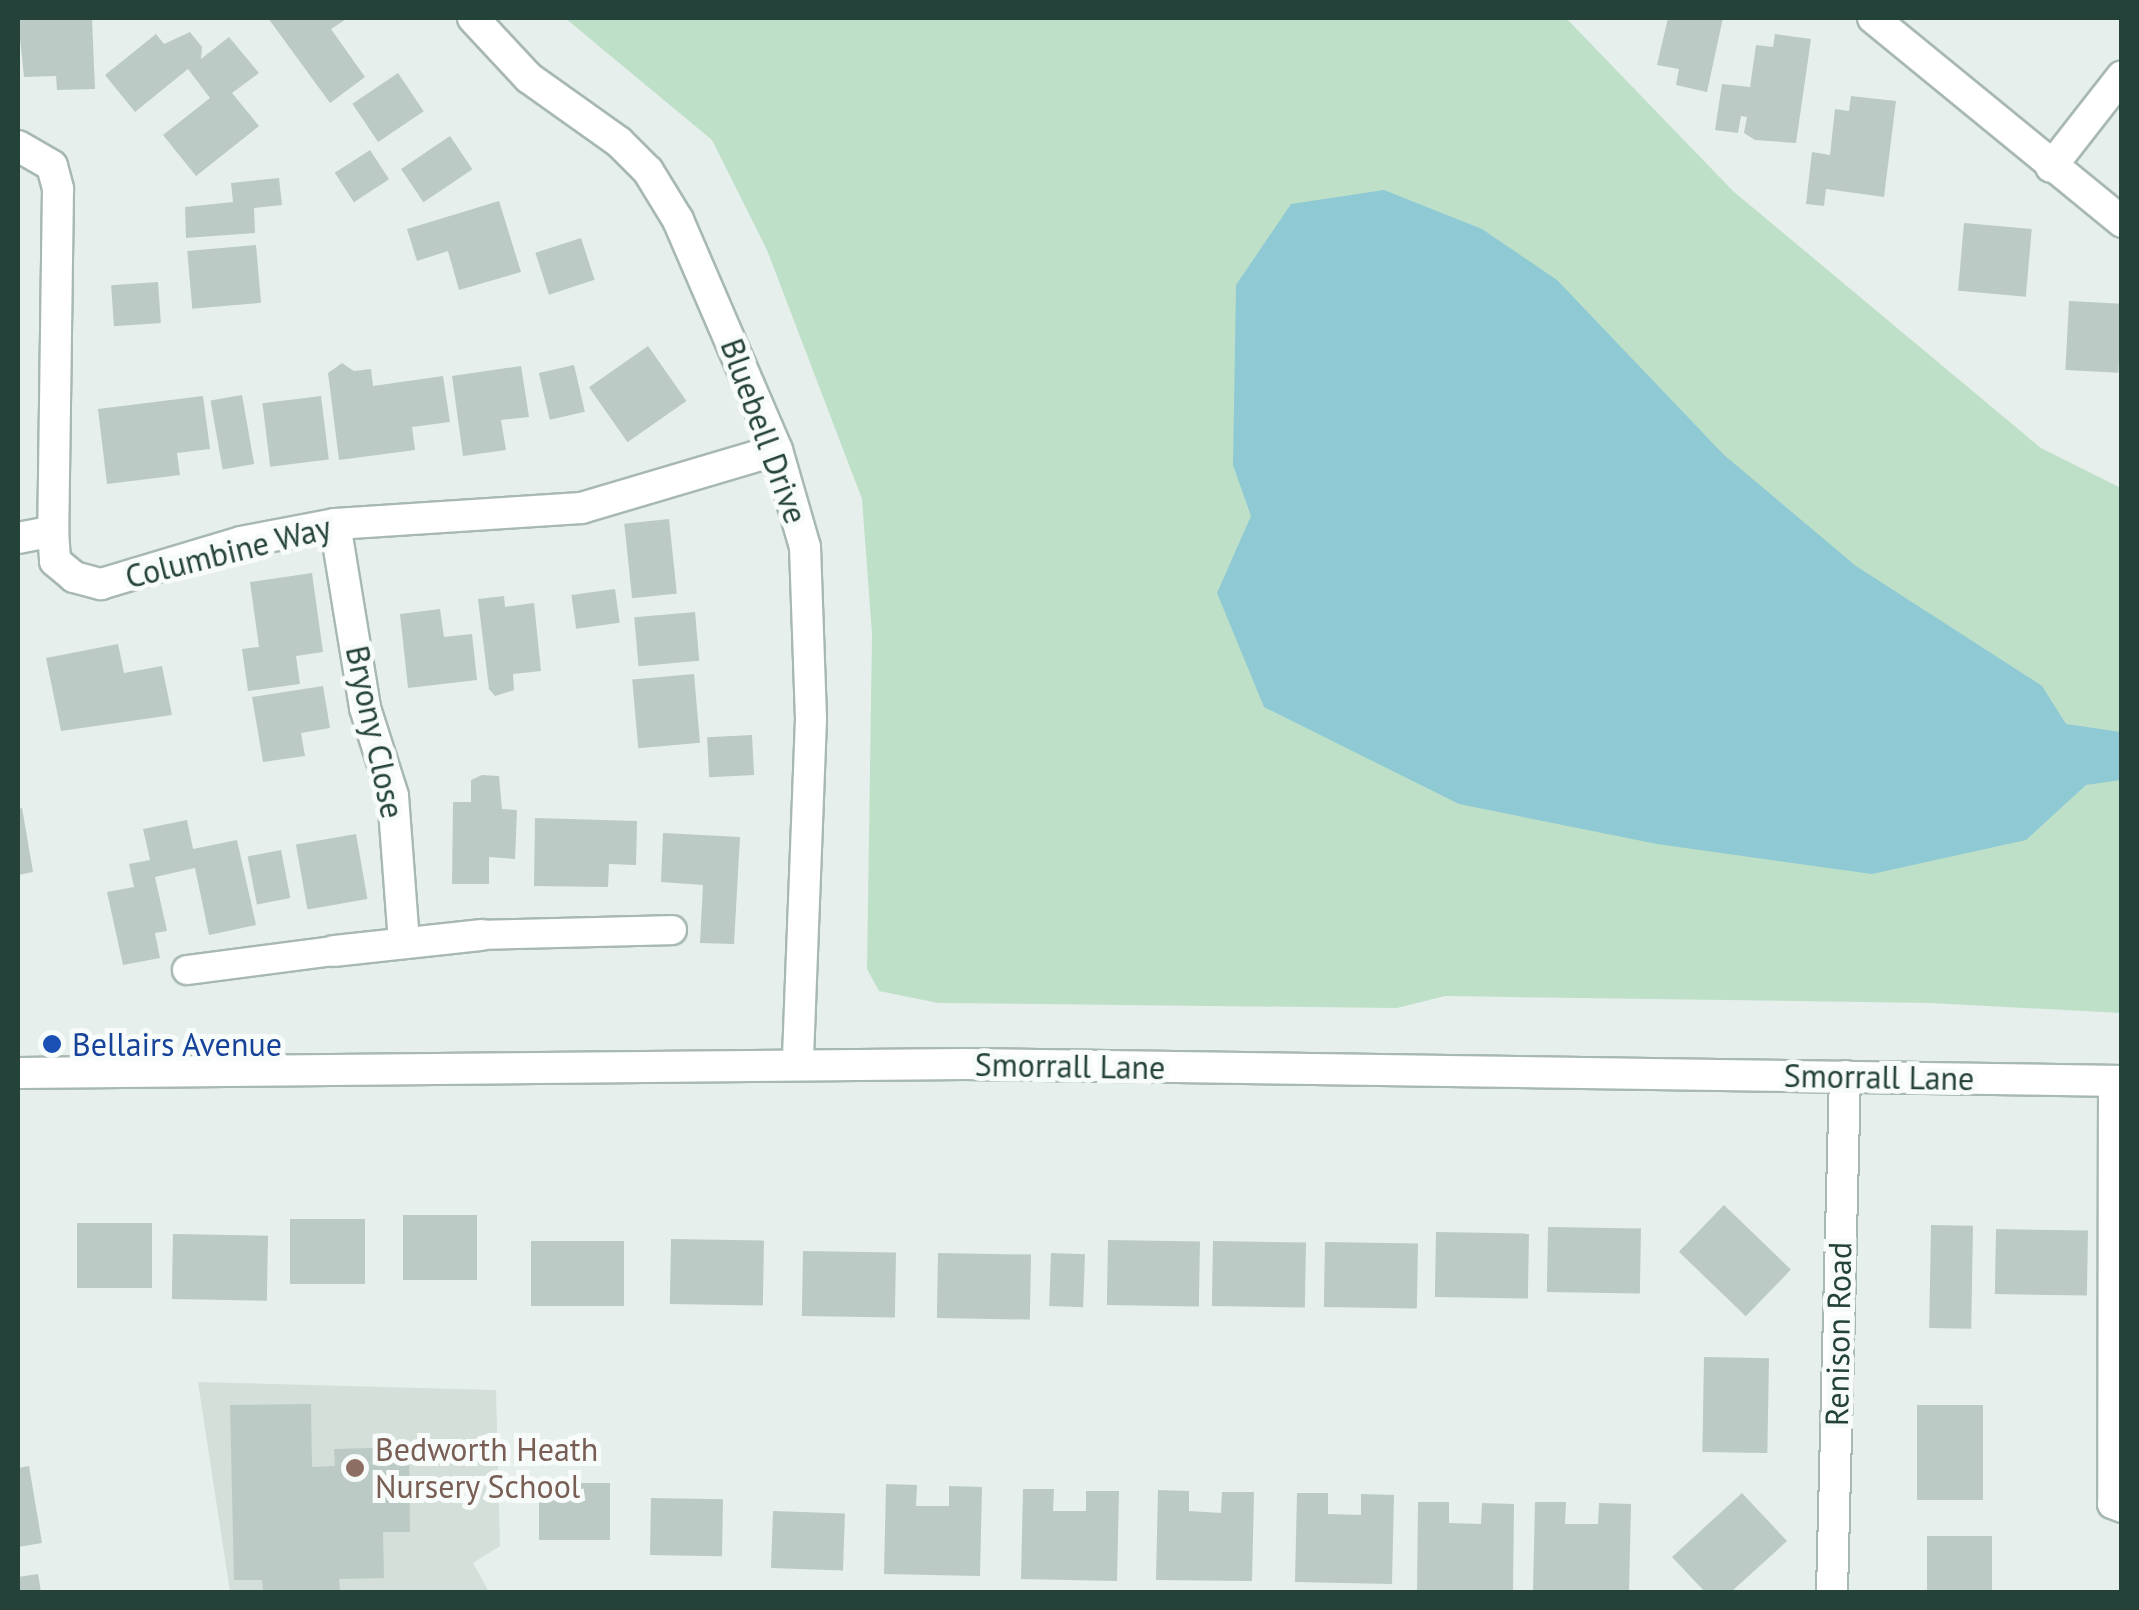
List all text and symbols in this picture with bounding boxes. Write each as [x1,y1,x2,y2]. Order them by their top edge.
street label: Bluebell Drive [713,333,815,529]
street label: Columbine Way [121,508,335,596]
street label: Bryony Close [338,642,412,822]
place label: Bellairs Avenue [72,1025,283,1063]
marker: Bellairs Avenue [41,1033,63,1055]
street label: Smorrall Lane [974,1045,1166,1087]
street label: Smorrall Lane [1783,1056,1975,1098]
street label: Renison Road [1817,1242,1859,1426]
place label: Bedworth Heath Nursery School [375,1431,598,1506]
marker: Bedworth Heath Nursery School [344,1457,366,1479]

